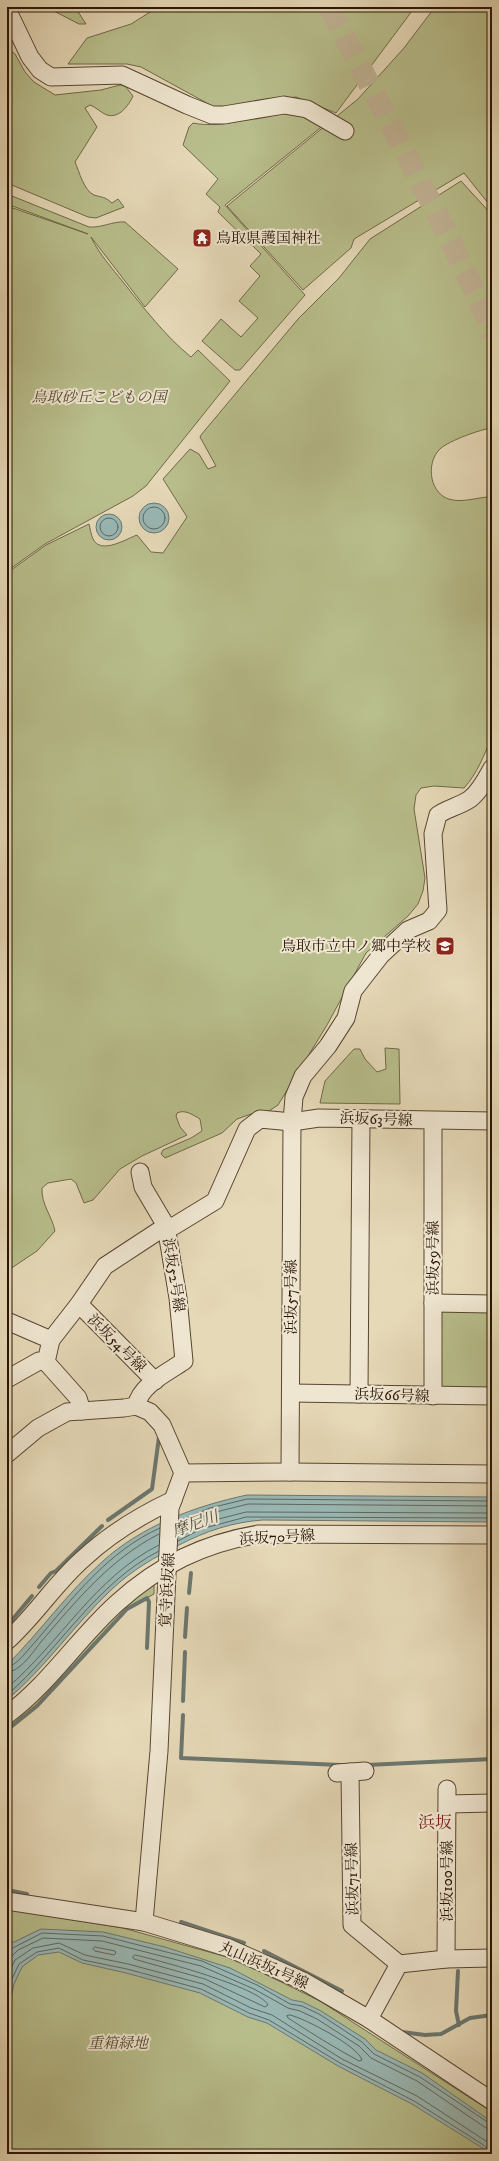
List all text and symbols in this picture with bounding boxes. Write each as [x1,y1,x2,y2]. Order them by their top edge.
temple icon: 鳥取県護国神社 [191,227,213,249]
place label: 鳥取県護国神社 [216,229,321,248]
park label: 鳥取砂丘こどもの国 [31,388,168,407]
school or university icon: 鳥取市立中ノ郷中学校 [434,935,456,957]
place label: 鳥取市立中ノ郷中学校 [281,937,431,956]
street label: 浜坂63号線 [339,1109,413,1130]
street label: 浜坂59号線 [424,1221,443,1295]
street label: 浜坂52号線 [158,1237,189,1314]
street label: 浜坂57号線 [282,1259,301,1335]
street label: 浜坂54号線 [83,1310,150,1377]
street label: 浜坂66号線 [354,1385,430,1406]
water label: 摩尼川 [169,1506,223,1542]
street label: 浜坂70号線 [239,1526,315,1549]
street label: 覚寺浜坂線 [156,1552,179,1628]
district label: 浜坂 [418,1812,452,1834]
street label: 浜坂100号線 [438,1840,457,1922]
street label: 浜坂71号線 [342,1842,363,1916]
street label: 丸山浜坂1号線 [216,1937,311,1994]
park label: 重箱緑地 [88,2034,150,2053]

